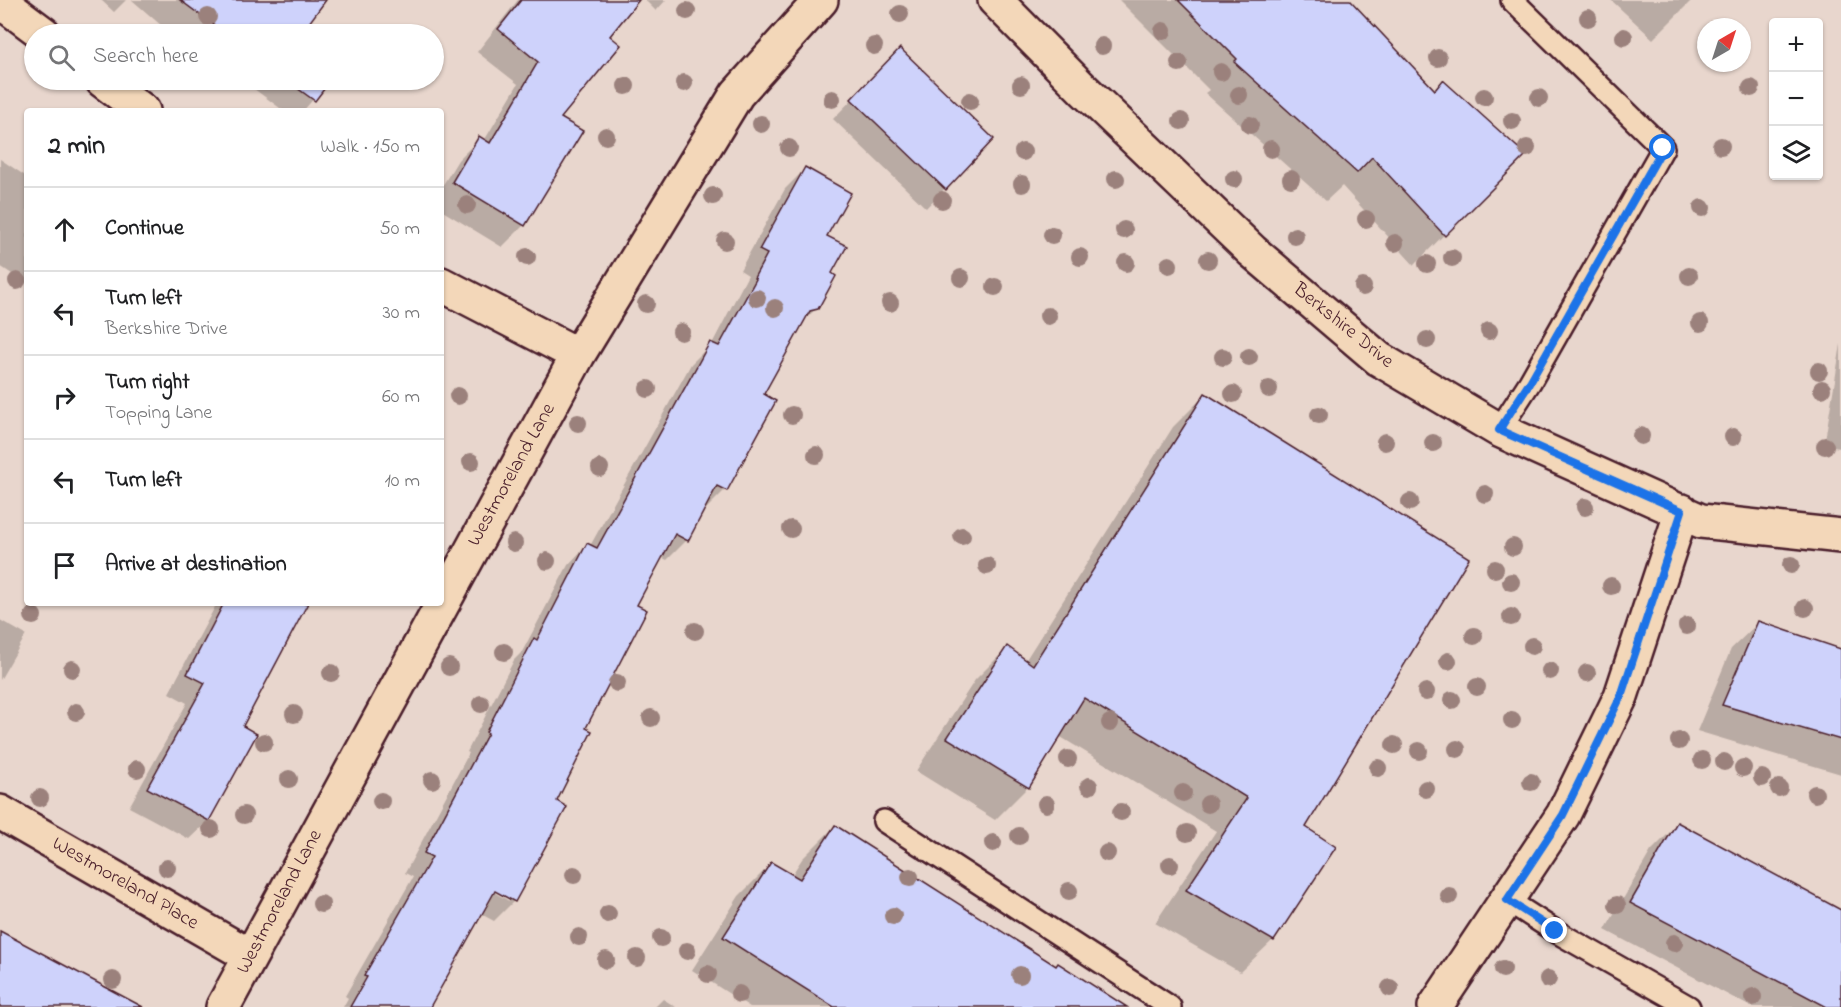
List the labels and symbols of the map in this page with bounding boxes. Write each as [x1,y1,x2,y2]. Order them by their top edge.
north arrow [1697,18,1751,72]
route start [1649,134,1675,160]
street label: Berkshire Drive [1285,276,1400,376]
street label: Westmoreland Lane [461,398,563,552]
street label: Westmoreland Lane [230,825,330,979]
street label: Westmoreland Place [46,830,204,938]
route end [1541,917,1567,943]

